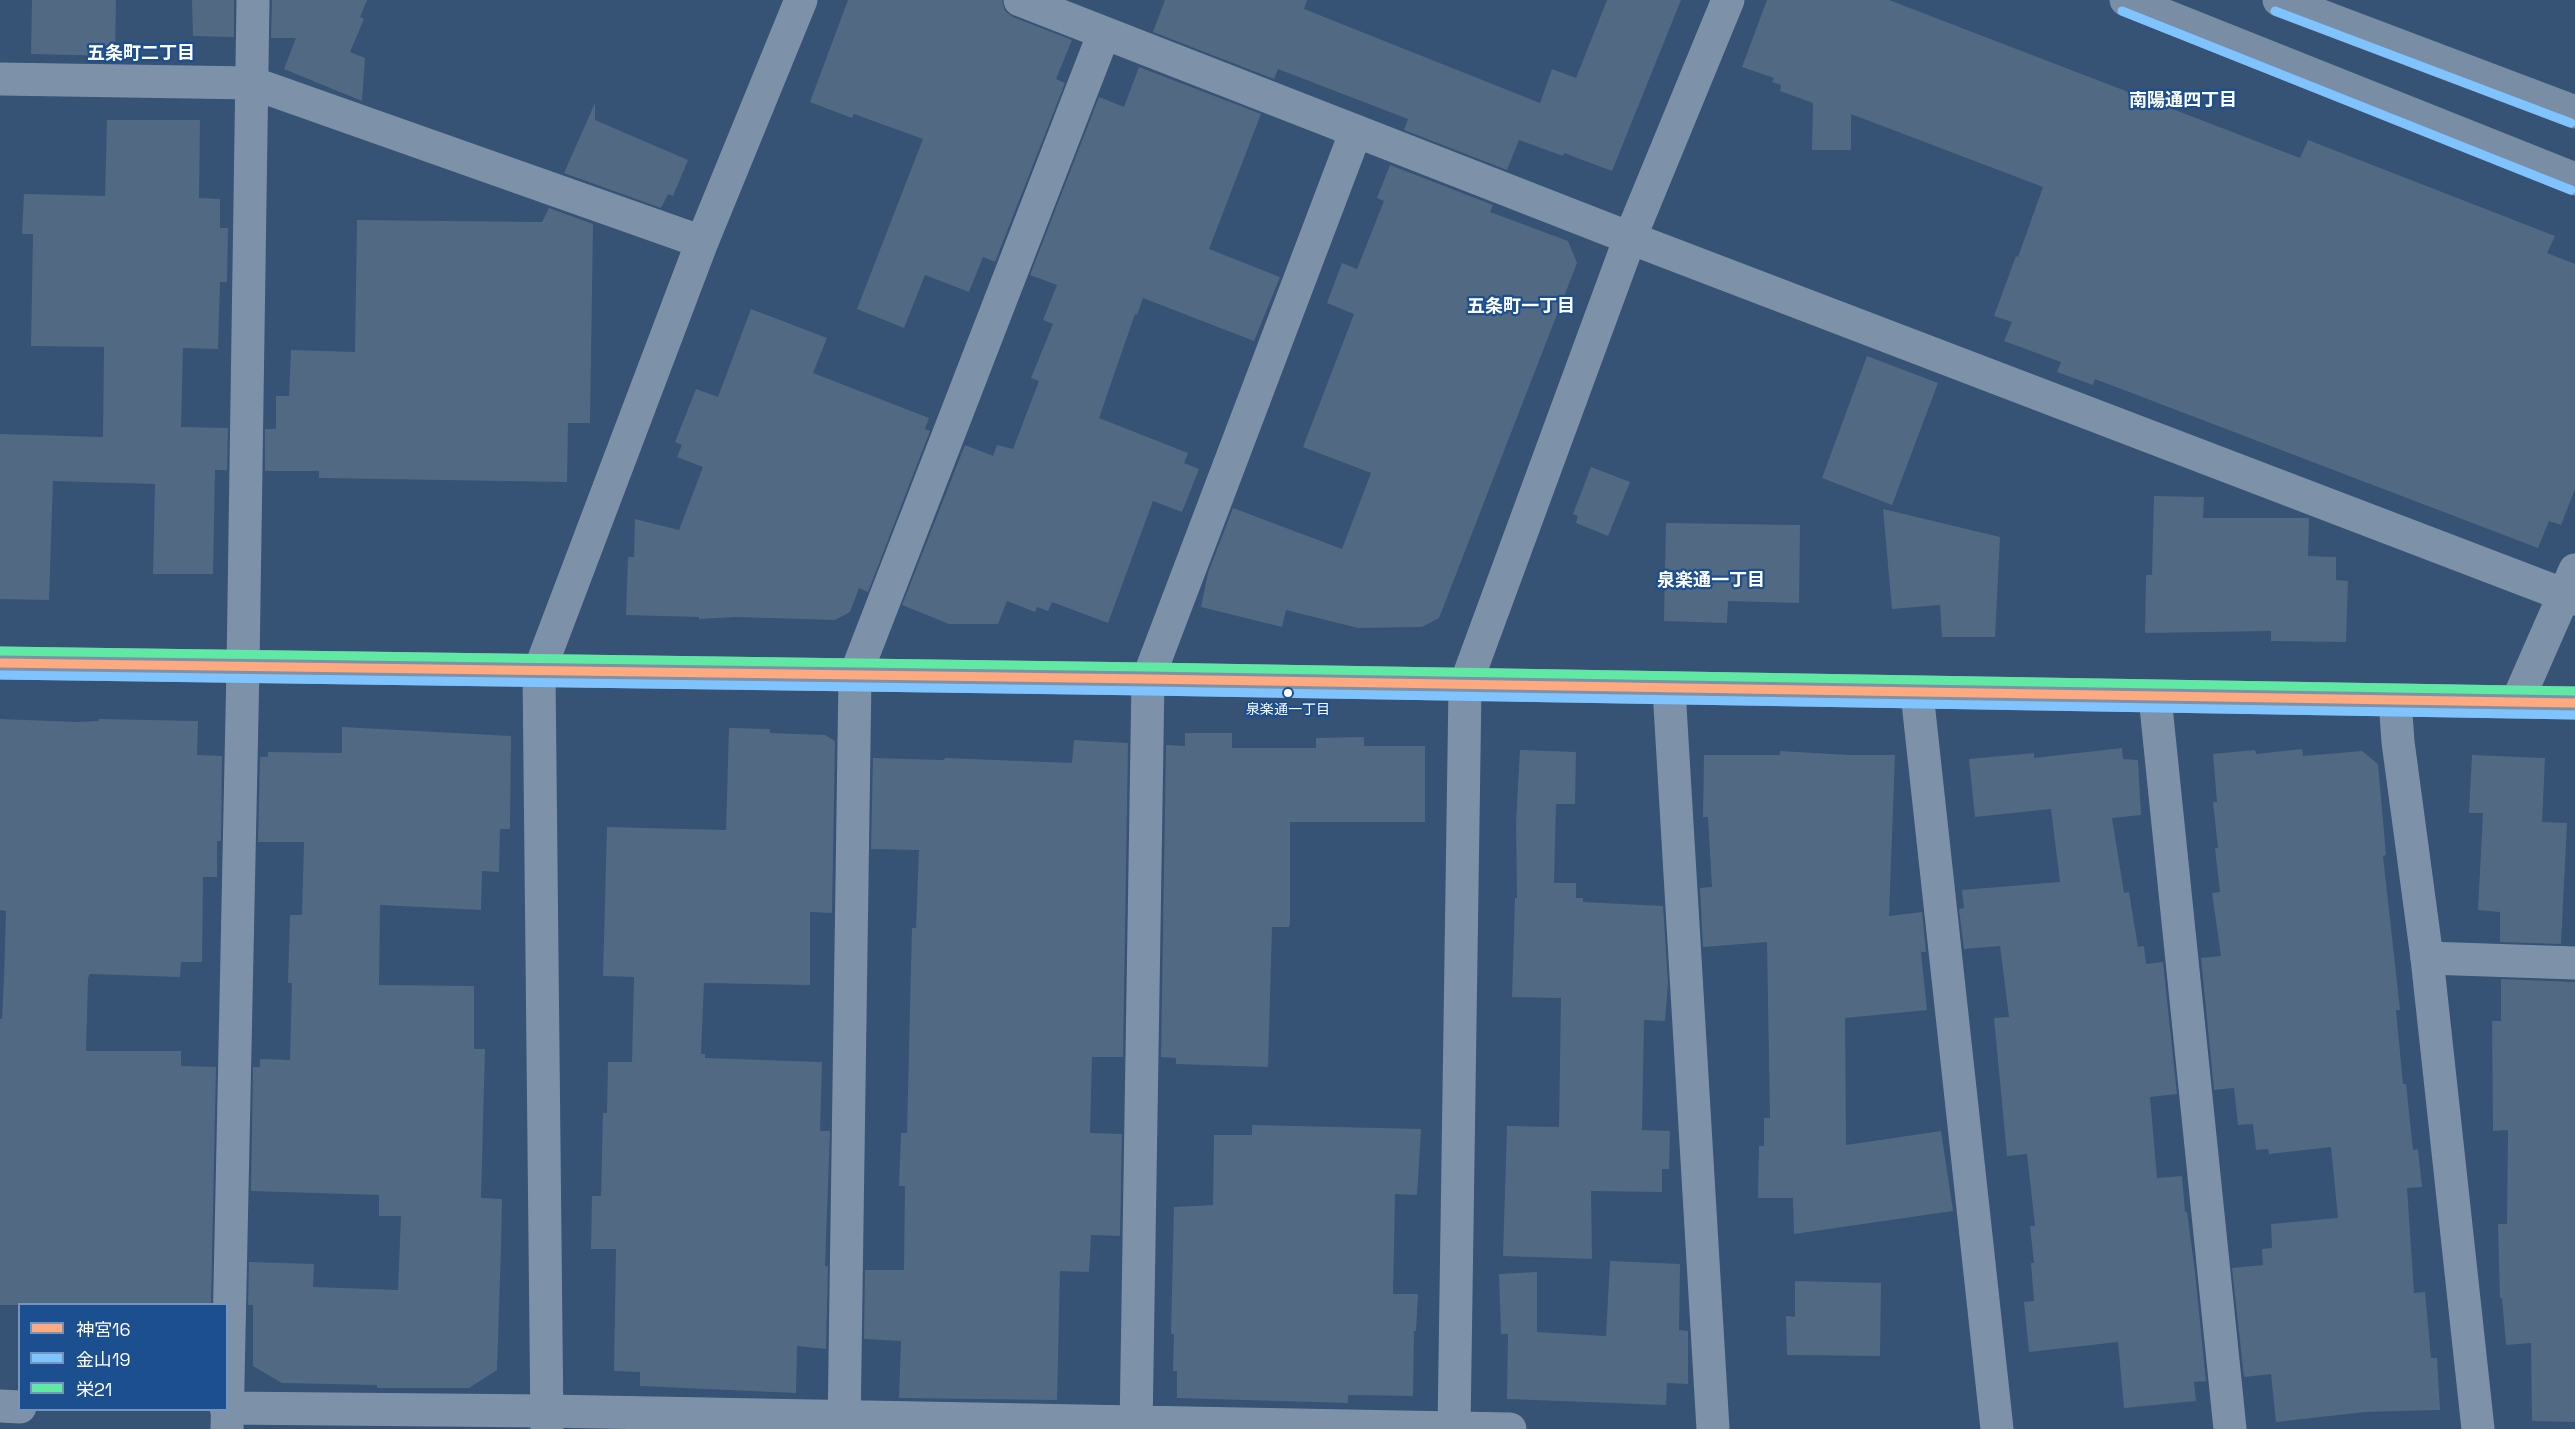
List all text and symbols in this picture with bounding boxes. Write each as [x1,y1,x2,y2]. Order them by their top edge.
district label: 五条町二丁目 [87,43,195,65]
district label: 南陽通四丁目 [2129,90,2237,112]
district label: 五条町一丁目 [1467,296,1575,318]
district label: 泉楽通一丁目 [1657,570,1765,592]
marker: 泉楽通一丁目 [1282,687,1294,699]
place label: 泉楽通一丁目 [1246,702,1330,718]
legend [18,1303,228,1411]
text: 神宮16 [76,1318,131,1341]
text: 金山19 [76,1348,131,1371]
text: 栄21 [76,1378,112,1401]

